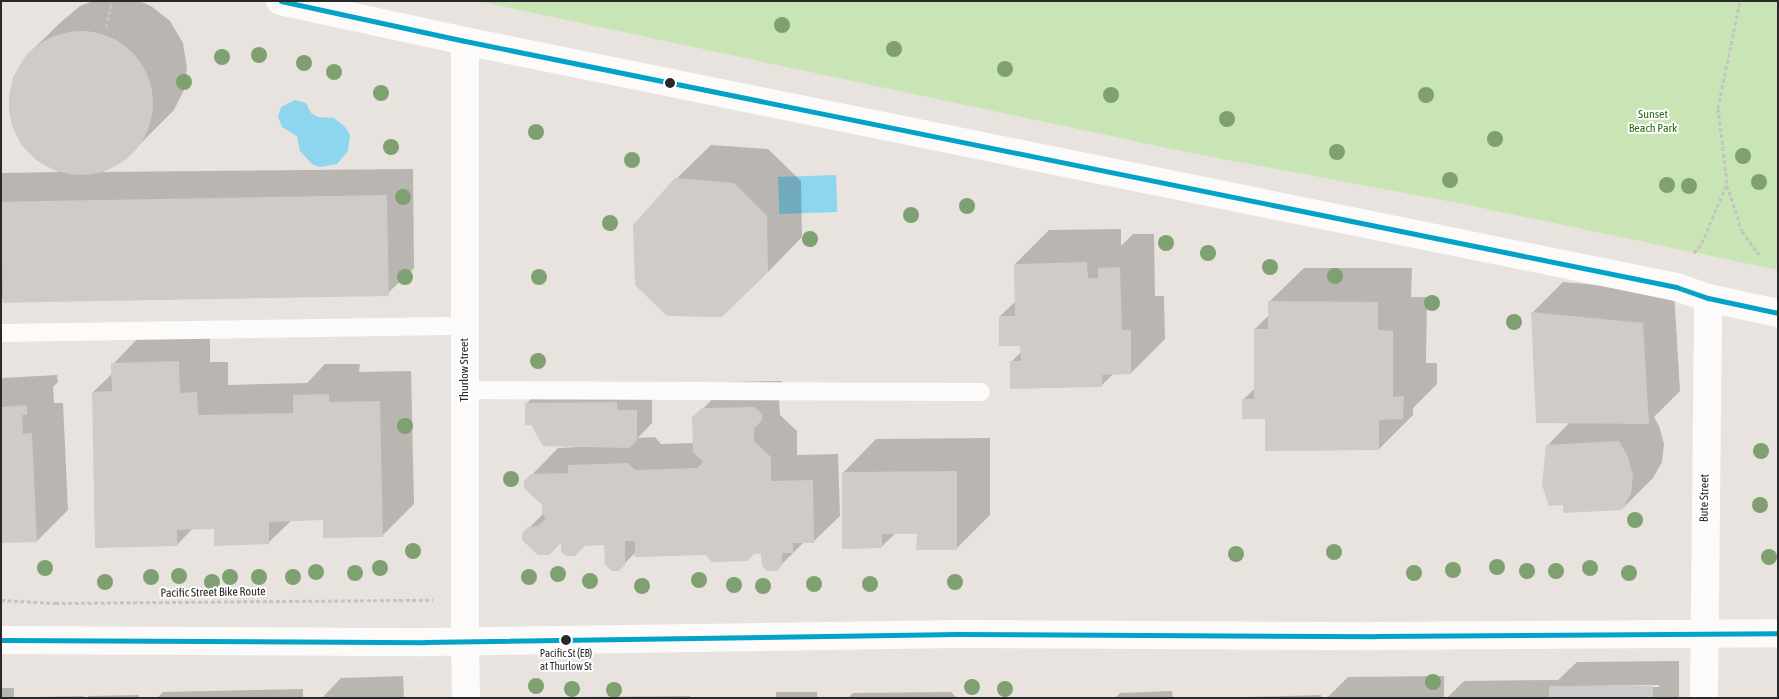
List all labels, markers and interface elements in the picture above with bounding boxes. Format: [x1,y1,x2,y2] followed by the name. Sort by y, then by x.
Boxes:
[665,78,675,88] unlabelled marker
[1629,108,1677,136] park label: Sunset Beach Park
[458,338,472,402] street label: Thurlow Street
[1697,474,1713,522] street label: Bute Street
[160,585,266,601] street label: Pacific Street Bike Route
[561,635,571,645] marker: Pacific St (EB) at Thurlow St
[540,647,592,673] place label: Pacific St (EB) at Thurlow St

